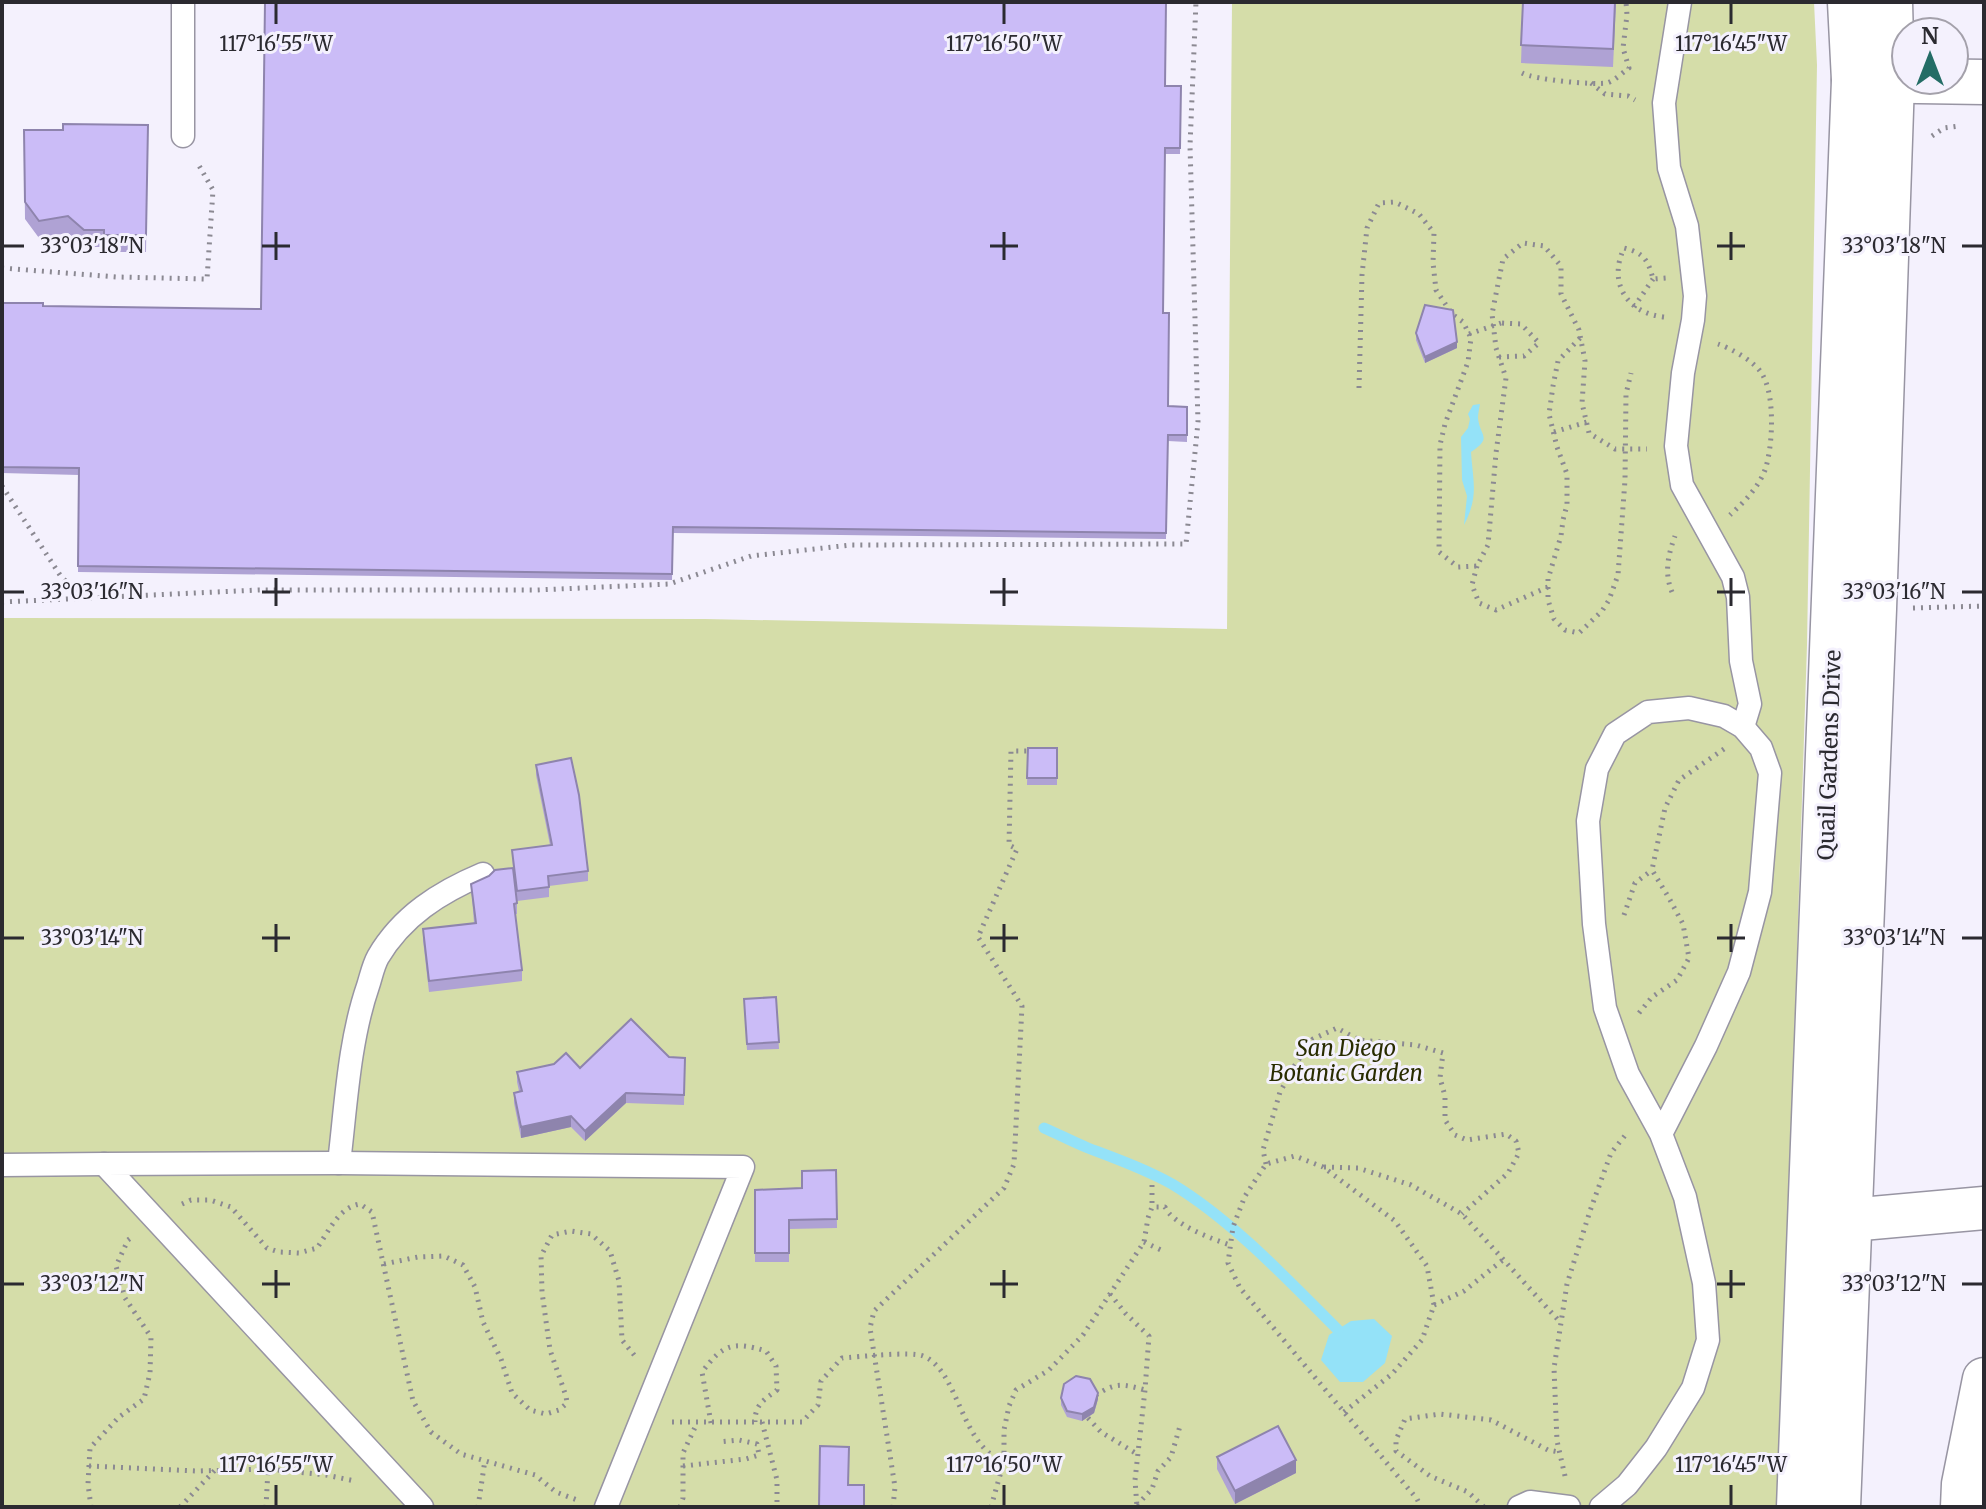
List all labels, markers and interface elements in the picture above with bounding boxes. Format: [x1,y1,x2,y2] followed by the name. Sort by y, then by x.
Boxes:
[1890,16,1970,96] north arrow
[1921,22,1939,50] text: N
[219,31,334,56] text: 117°16'55"W
[946,31,1063,56] text: 117°16'50"W
[1675,31,1788,56] text: 117°16'45"W
[40,233,145,258] text: 33°03'18"N
[1842,233,1947,258] text: 33°03'18"N
[40,579,144,604] text: 33°03'16"N
[1842,579,1946,604] text: 33°03'16"N
[1811,649,1847,861] street label: Quail Gardens Drive
[41,925,144,950] text: 33°03'14"N
[1843,925,1946,950] text: 33°03'14"N
[1269,1034,1423,1087] park label: San Diego Botanic Garden
[40,1271,145,1296] text: 33°03'12"N
[1842,1271,1947,1296] text: 33°03'12"N
[219,1452,334,1477] text: 117°16'55"W
[946,1452,1063,1477] text: 117°16'50"W
[1675,1452,1788,1477] text: 117°16'45"W

